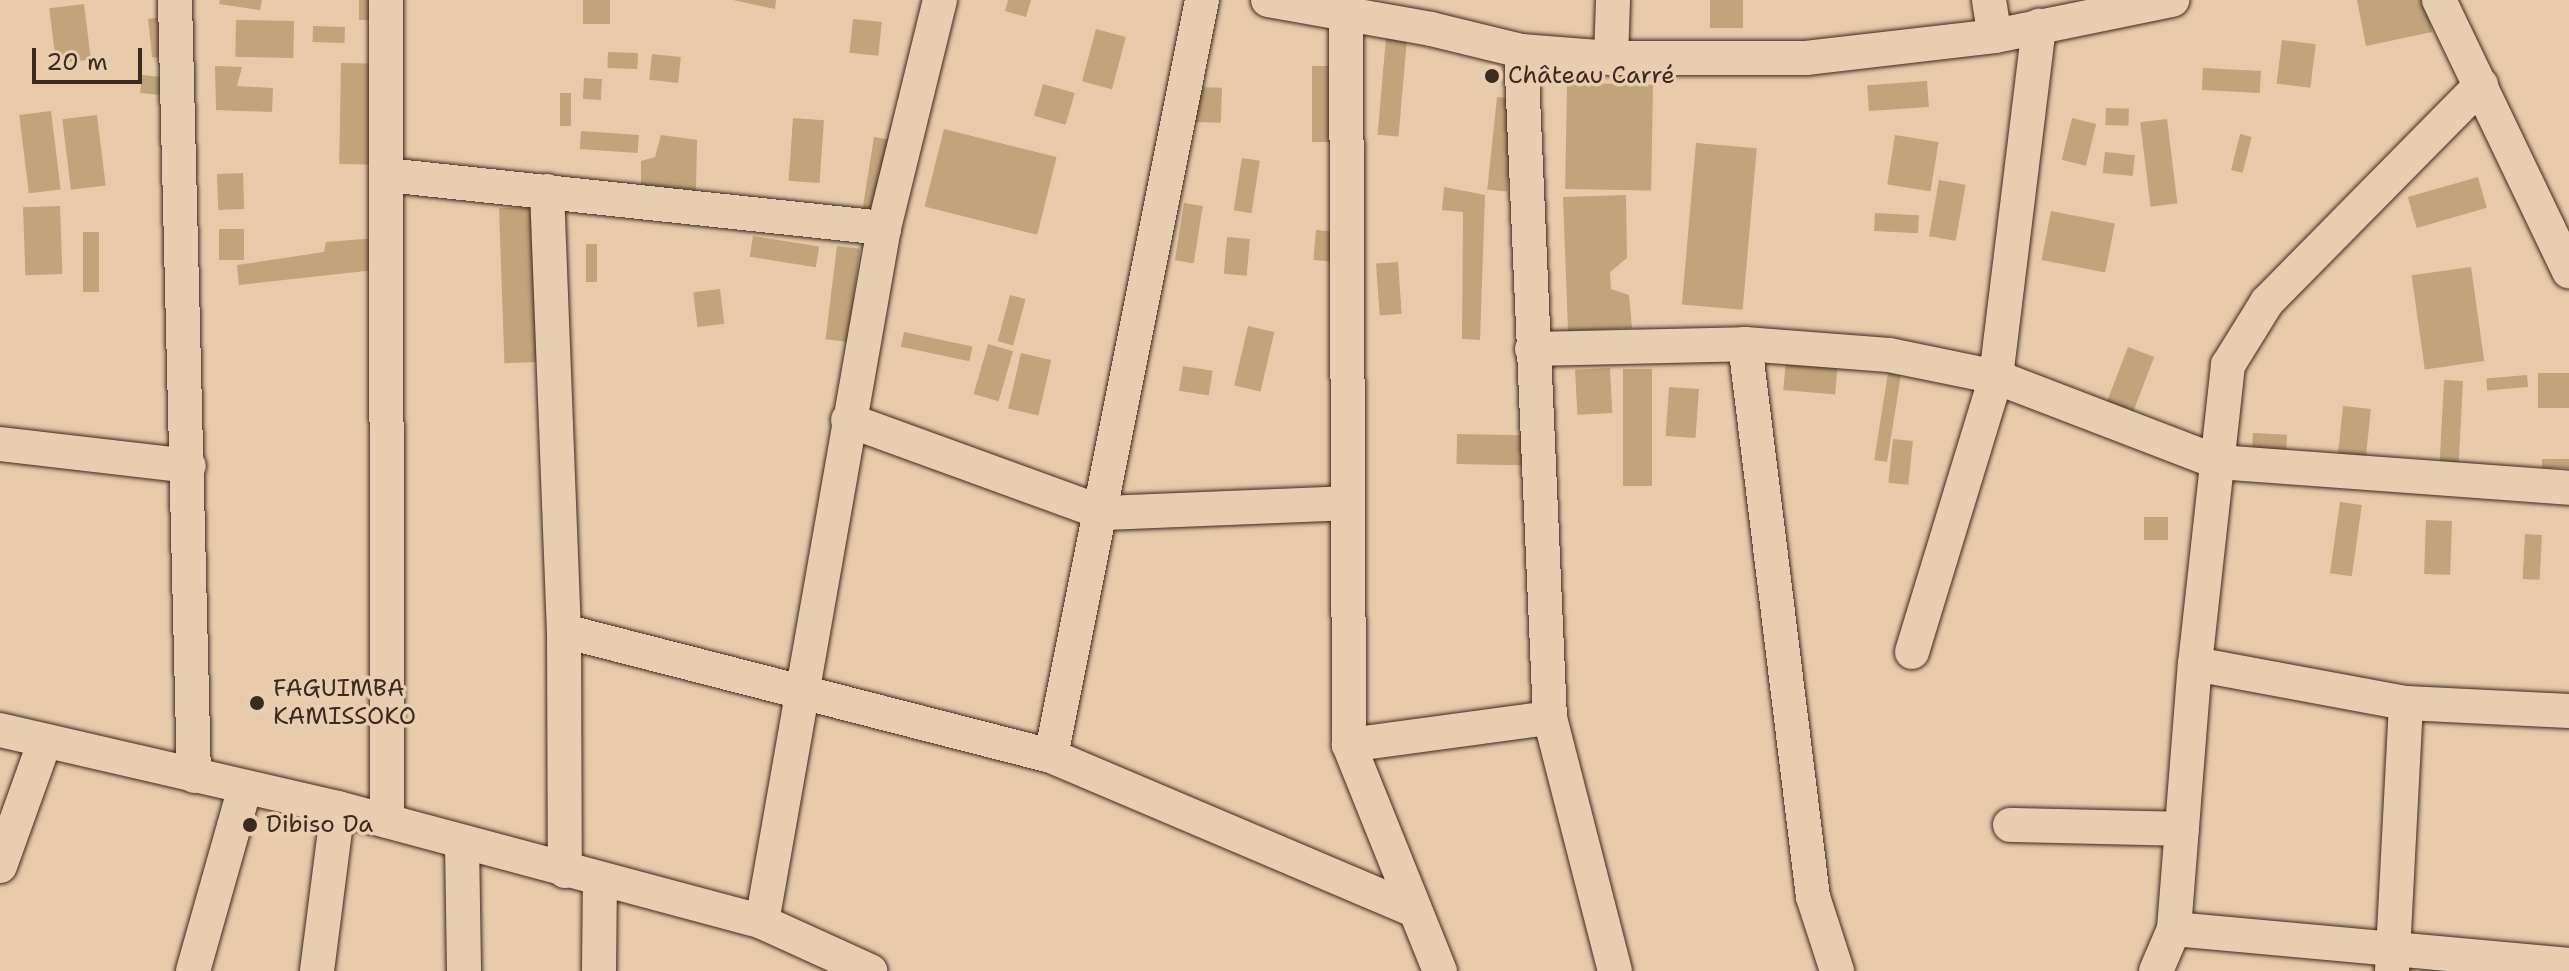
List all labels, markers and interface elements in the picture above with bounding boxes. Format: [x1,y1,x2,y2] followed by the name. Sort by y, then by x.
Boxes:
[36,32,146,82] scale bar
[46,46,108,78] text: 20 m
[1508,62,1675,90] place label: Château Carré
[1483,67,1501,85] marker: Château Carré
[273,675,416,731] place label: FAGUIMBA KAMISSOKO
[248,694,266,712] marker: FAGUIMBA KAMISSOKO
[266,811,373,839] place label: Dibiso Da
[241,816,259,834] marker: Dibiso Da

